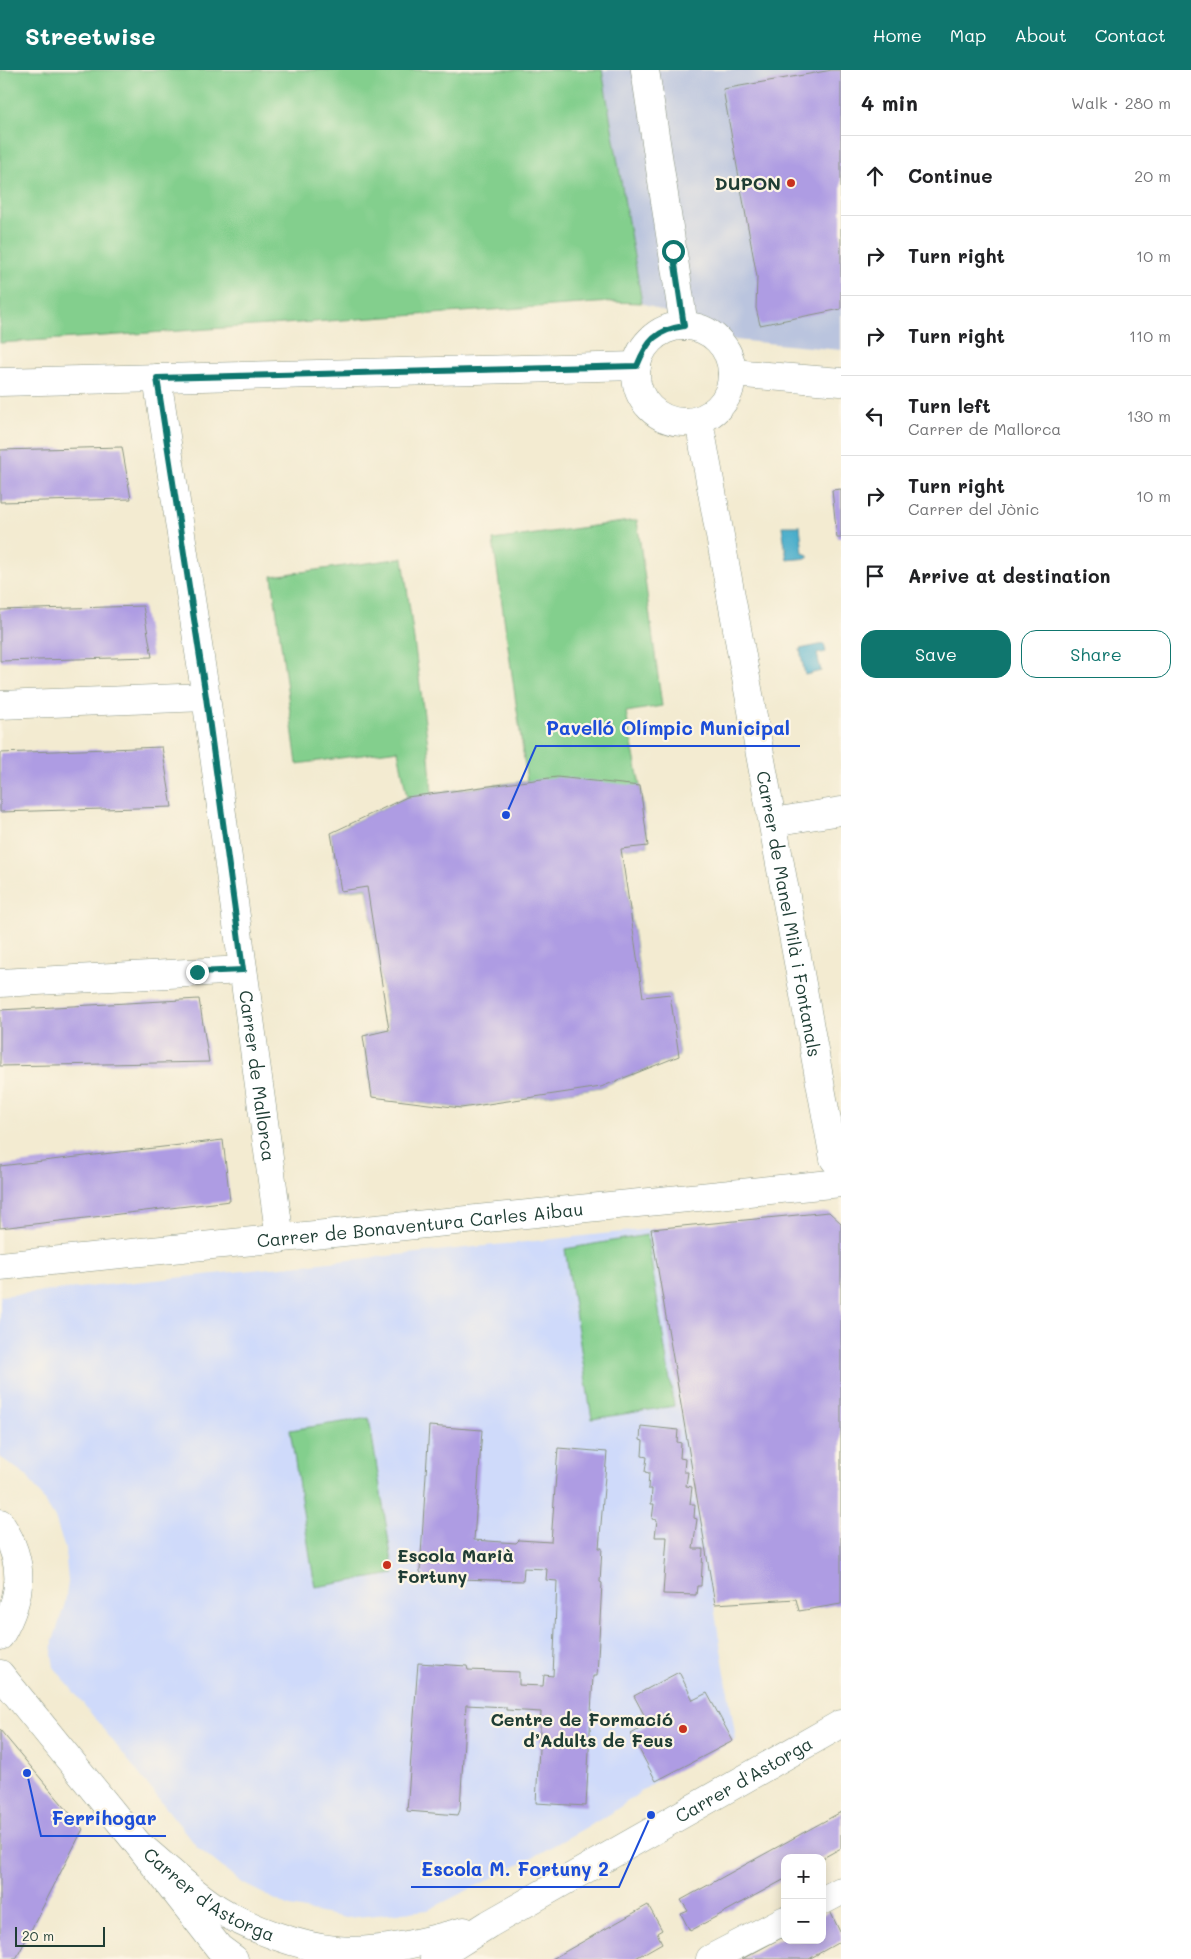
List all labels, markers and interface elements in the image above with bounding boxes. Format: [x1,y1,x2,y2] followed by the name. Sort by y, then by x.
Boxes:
[25,20,155,51] text: Streetwise
[873,23,922,47] text: Home
[950,23,986,47] text: Map
[1014,23,1067,47] text: About
[1095,23,1166,47] text: Contact
[861,89,918,116] text: 4 min
[1071,92,1171,113] text: Walk · 280 m
[861,162,889,190] icon: ahead
[908,163,993,188] text: Continue
[1134,165,1171,186] text: 20 m
[715,171,781,195] place label: DUPON
[785,177,797,189] marker: DUPON
[662,240,685,263] route start
[861,242,889,270] icon: right
[908,243,1005,268] text: Turn right
[1136,245,1171,266] text: 10 m
[861,322,889,350] icon: right
[908,323,1005,348] text: Turn right
[1129,325,1171,346] text: 110 m
[908,393,991,418] text: Turn left
[861,402,889,430] icon: left
[1127,405,1171,426] text: 130 m
[908,418,1061,439] text: Carrer de Mallorca
[908,473,1005,498] text: Turn right
[861,482,889,510] icon: right
[1136,485,1171,506] text: 10 m
[908,498,1039,519] text: Carrer del Jònic
[861,562,889,590] icon: arrive
[908,563,1111,588] text: Arrive at destination
[861,630,1011,678] button: Save
[1021,630,1171,678] button: Share
[536,712,800,746] callout: Pavelló Olímpic Municipal
[546,715,790,740] text: Pavelló Olímpic Municipal
[751,769,827,1059] street label: Carrer de Manel Milà i Fontanals
[186,961,209,984] route end
[234,989,281,1163] street label: Carrer de Mallorca
[256,1197,584,1253] street label: Carrer de Bonaventura Carles Aibau
[397,1543,514,1588] place label: Escola Marià Fortuny
[381,1559,393,1571] marker: Escola Marià Fortuny
[490,1707,673,1752] place label: Centre de Formació d’Adults de Feus
[677,1723,689,1735] marker: Centre de Formació d’Adults de Feus
[671,1731,817,1828] street label: Carrer d'Astorga
[41,1802,166,1836] callout: Ferrihogar
[51,1805,157,1830] text: Ferrihogar
[139,1842,278,1946] street label: Carrer d'Astorga
[411,1853,619,1887] callout: Escola M. Fortuny 2
[781,1854,826,1944] map controls
[781,1854,826,1899] button: +
[421,1856,609,1881] text: Escola M. Fortuny 2
[781,1899,826,1944] button: −
[15,1924,105,1947] scale bar
[22,1926,54,1945] text: 20 m

